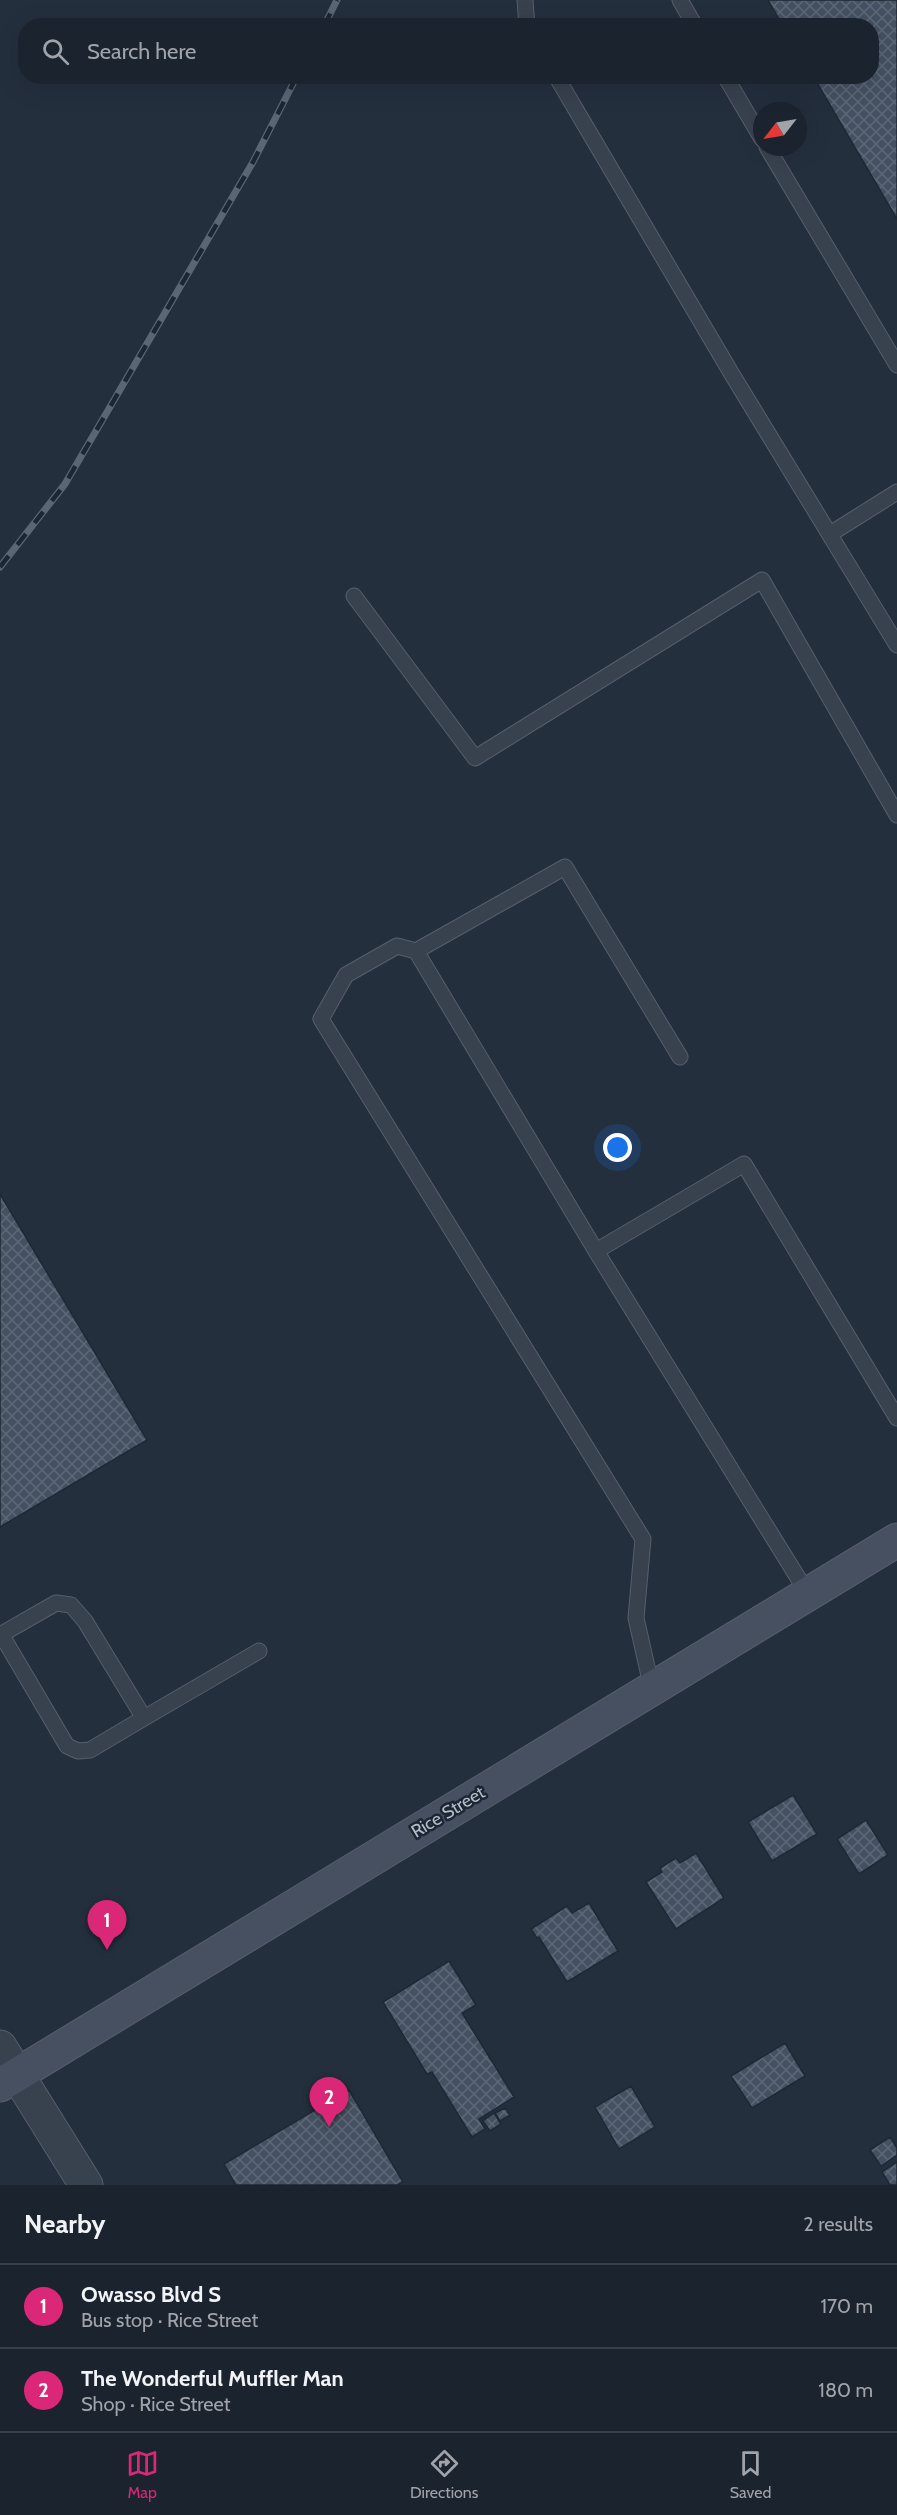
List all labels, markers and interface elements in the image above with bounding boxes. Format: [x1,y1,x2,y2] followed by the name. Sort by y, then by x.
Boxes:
[18,18,879,84] search box
[39,35,72,68] icon: search
[87,38,196,65] text: Search here
[753,102,807,156] north arrow
[603,1133,632,1162] your location
[407,1781,489,1843] street label: Rice Street
[88,1900,126,1950] pin: 1
[310,2078,348,2127] pin: 2
[24,2208,105,2240] text: Nearby
[803,2212,873,2236] text: 2 results
[81,2281,221,2308] text: Owasso Blvd S
[40,2294,47,2318] text: 1
[821,2294,873,2318] text: 170 m
[81,2308,258,2332] text: Bus stop · Rice Street
[81,2365,344,2392] text: The Wonderful Muffler Man
[38,2378,49,2402] text: 2
[818,2378,873,2402] text: 180 m
[81,2392,231,2416] text: Shop · Rice Street
[126,2447,159,2502] tab: Map
[410,2447,478,2502] tab: Directions
[730,2447,771,2502] tab: Saved

